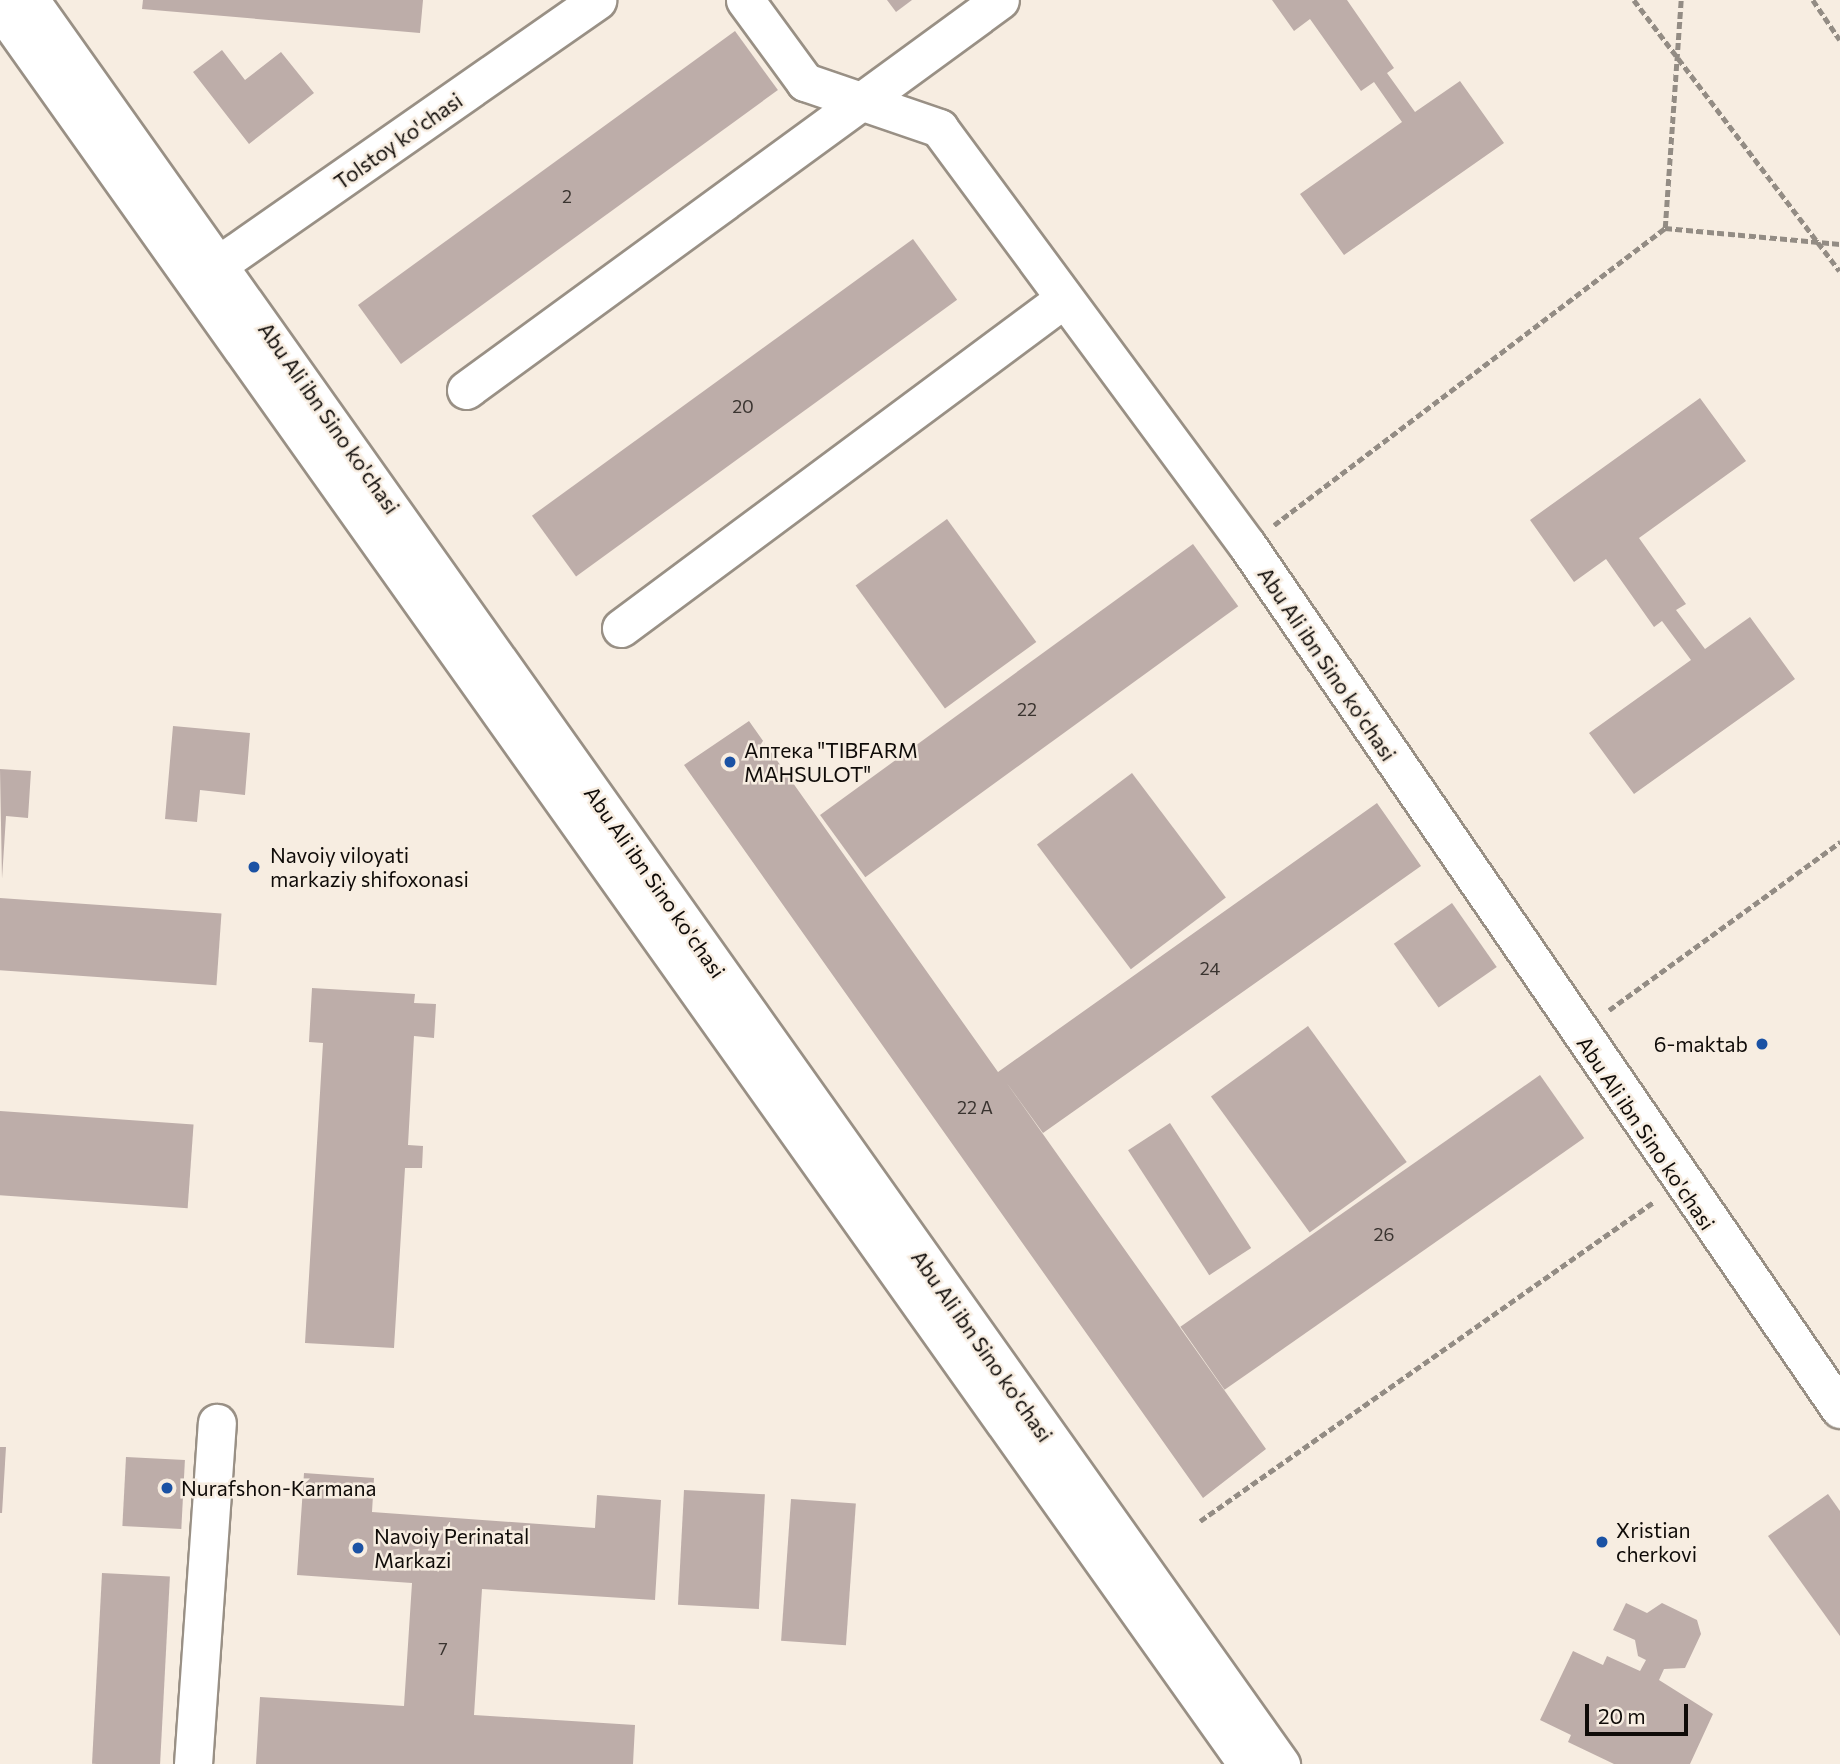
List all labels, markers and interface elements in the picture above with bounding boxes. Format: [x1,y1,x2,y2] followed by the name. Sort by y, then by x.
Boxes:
[329,87,467,195] street label: Tolstoy ko'chasi
[562,185,572,207] house number: 2
[253,317,405,519] street label: Abu Ali ibn Sino ko'chasi
[732,395,754,417] house number: 20
[1253,562,1401,766] street label: Abu Ali ibn Sino ko'chasi
[1017,698,1037,720] house number: 22
[744,737,918,787] place label: Аптека "TIBFARM MAHSULOT"
[722,754,738,770] marker: Аптека "TIBFARM MAHSULOT"
[579,781,731,983] street label: Abu Ali ibn Sino ko'chasi
[270,842,469,892] place label: Navoiy viloyati markaziy shifoxonasi
[244,857,264,877] marker: Navoiy viloyati markaziy shifoxonasi
[1200,957,1220,979] house number: 24
[1572,1031,1720,1235] street label: Abu Ali ibn Sino ko'chasi
[1654,1031,1748,1057] place label: 6-maktab
[1754,1036,1770,1052] marker: 6-maktab
[957,1096,993,1118] house number: 22 А
[1374,1223,1394,1245] house number: 26
[906,1245,1058,1447] street label: Abu Ali ibn Sino ko'chasi
[181,1475,377,1501] place label: Nurafshon-Karmana
[159,1480,175,1496] marker: Nurafshon-Karmana
[1616,1517,1697,1567] place label: Xristian cherkovi
[374,1523,529,1573] place label: Navoiy Perinatal Markazi
[1594,1534,1610,1550] marker: Xristian cherkovi
[348,1538,368,1558] marker: Navoiy Perinatal Markazi
[438,1637,448,1659] house number: 7
[1588,1690,1691,1734] scale bar
[1598,1703,1646,1728] text: 20 m

